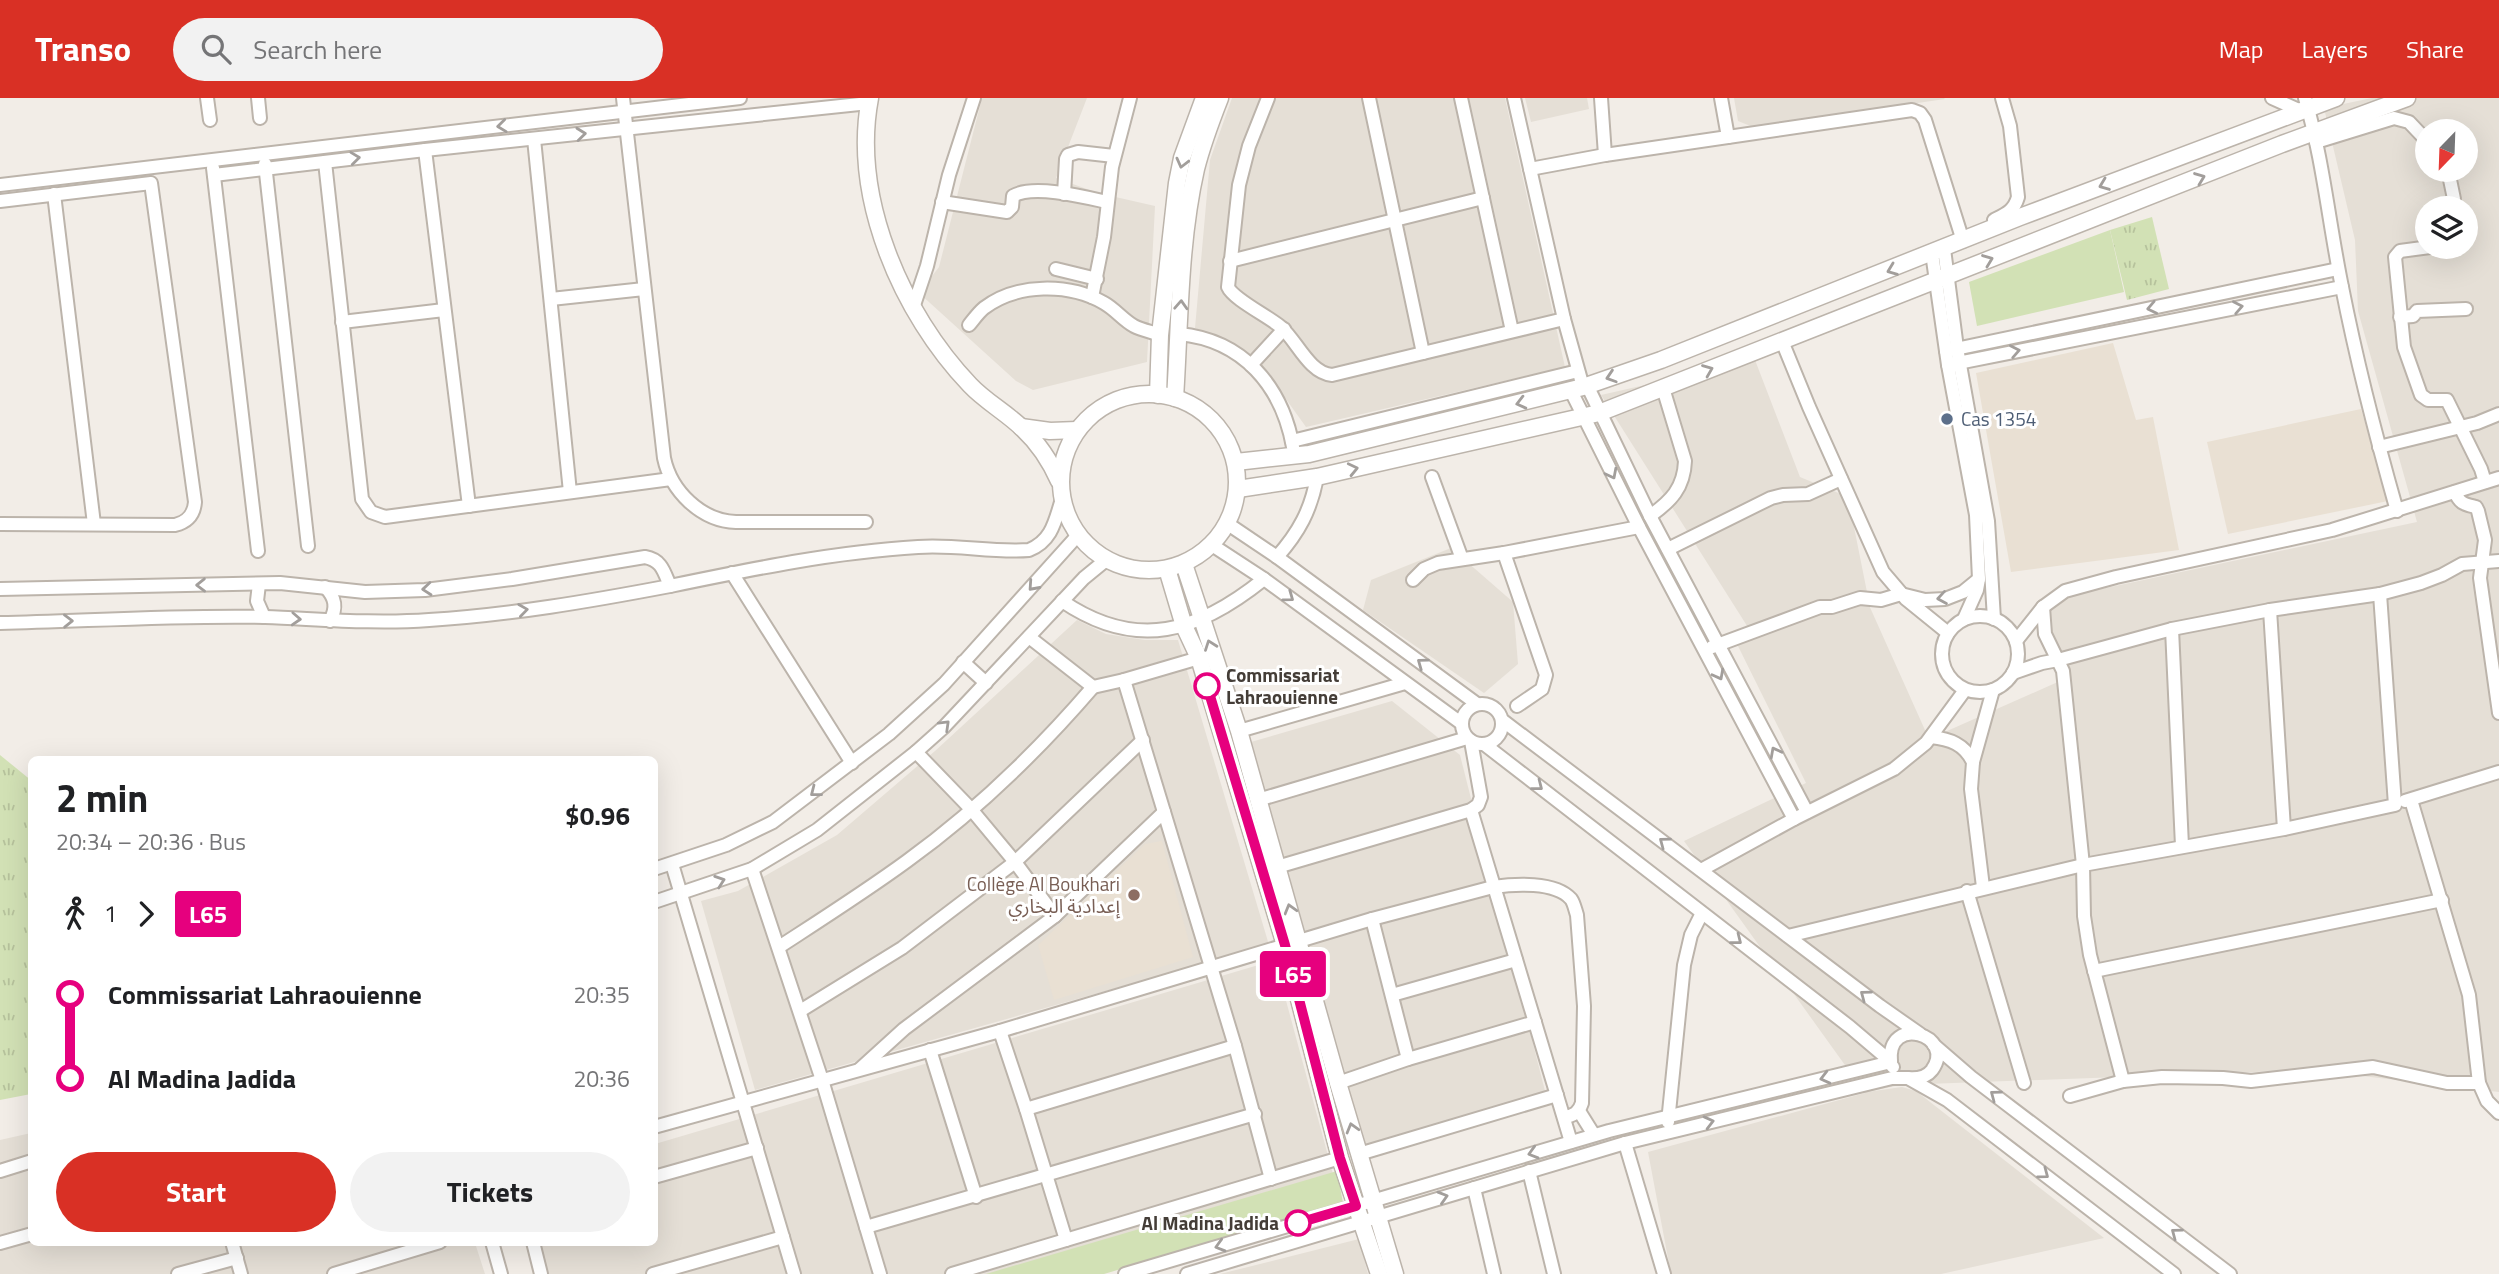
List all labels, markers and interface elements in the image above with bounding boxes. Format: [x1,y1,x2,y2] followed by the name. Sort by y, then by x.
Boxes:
[173,18,663,81] search box
[35,24,131,74] text: Transo
[197,30,235,68] icon: search
[253,30,382,69] text: Search here
[2219,31,2264,67] text: Map
[2302,31,2368,67] text: Layers
[2406,31,2464,67] text: Share
[496,118,507,133] one-way arrow
[2415,119,2478,182] north arrow
[2415,119,2478,259] map controls
[576,127,587,142] one-way arrow
[349,151,360,166] one-way arrow
[1176,157,1190,169] one-way arrow
[2194,172,2206,186] one-way arrow
[2098,177,2110,191] one-way arrow
[2415,196,2478,259] button: layers
[1982,254,1994,268] one-way arrow
[1887,261,1899,275] one-way arrow
[1173,299,1188,310] one-way arrow
[2146,299,2158,314] one-way arrow
[2232,301,2244,316] one-way arrow
[2009,345,2021,360] one-way arrow
[1702,365,1714,379] one-way arrow
[1606,369,1618,383] one-way arrow
[1515,395,1527,409] one-way arrow
[1961,404,2036,433] place label: Cas 1354
[1939,411,1955,427] marker: Cas 1354
[1347,463,1359,478] one-way arrow
[1603,467,1617,479] one-way arrow
[195,577,206,592] one-way arrow
[1029,578,1041,591] one-way arrow
[422,581,433,596] one-way arrow
[1281,589,1294,602] one-way arrow
[1936,590,1948,605] one-way arrow
[517,603,528,618] one-way arrow
[290,611,301,626] one-way arrow
[63,613,74,629] one-way arrow
[1204,639,1218,651] one-way arrow
[1418,659,1430,671] one-way arrow
[1226,660,1339,711] place label: Commissariat Lahraouienne
[1710,667,1724,680] one-way arrow
[1194,673,1220,699] marker: Commissariat Lahraouienne
[937,721,950,734] one-way arrow
[1770,747,1784,759] one-way arrow
[56,769,148,827] text: 2 min
[1531,777,1543,790] one-way arrow
[810,784,822,797] one-way arrow
[565,796,630,835] text: $0.96
[56,824,246,859] text: 20:34 – 20:36 · Bus
[1659,838,1672,851] one-way arrow
[967,869,1121,921] place label: Collège Al Boukhari إعدادية البخاري
[713,875,725,889] one-way arrow
[1126,887,1142,903] marker: Collège Al Boukhari إعدادية البخاري
[56,895,94,933] icon: walk
[127,895,165,933] icon: forward
[104,896,117,931] text: 1
[189,896,227,932] text: L65
[1283,904,1298,916] one-way arrow
[1730,932,1742,945] one-way arrow
[1253,951,1333,997] line badge: L65
[1274,956,1312,992] text: L65
[108,975,422,1014] text: Commissariat Lahraouienne
[573,977,630,1012] text: 20:35
[1860,990,1872,1003] one-way arrow
[108,1059,296,1098] text: Al Madina Jadida
[573,1061,630,1096] text: 20:36
[1819,1070,1831,1085] one-way arrow
[1990,1091,2002,1103] one-way arrow
[1703,1116,1715,1130] one-way arrow
[1345,1123,1360,1135] one-way arrow
[1527,1145,1539,1160] one-way arrow
[56,1152,336,1232] button: Start
[350,1152,630,1232] button: Tickets
[2036,1166,2048,1179] one-way arrow
[1437,1191,1449,1206] one-way arrow
[1142,1208,1279,1237] place label: Al Madina Jadida
[1285,1210,1311,1236] marker: Al Madina Jadida
[2171,1228,2184,1241] one-way arrow
[1215,1237,1227,1252] one-way arrow

